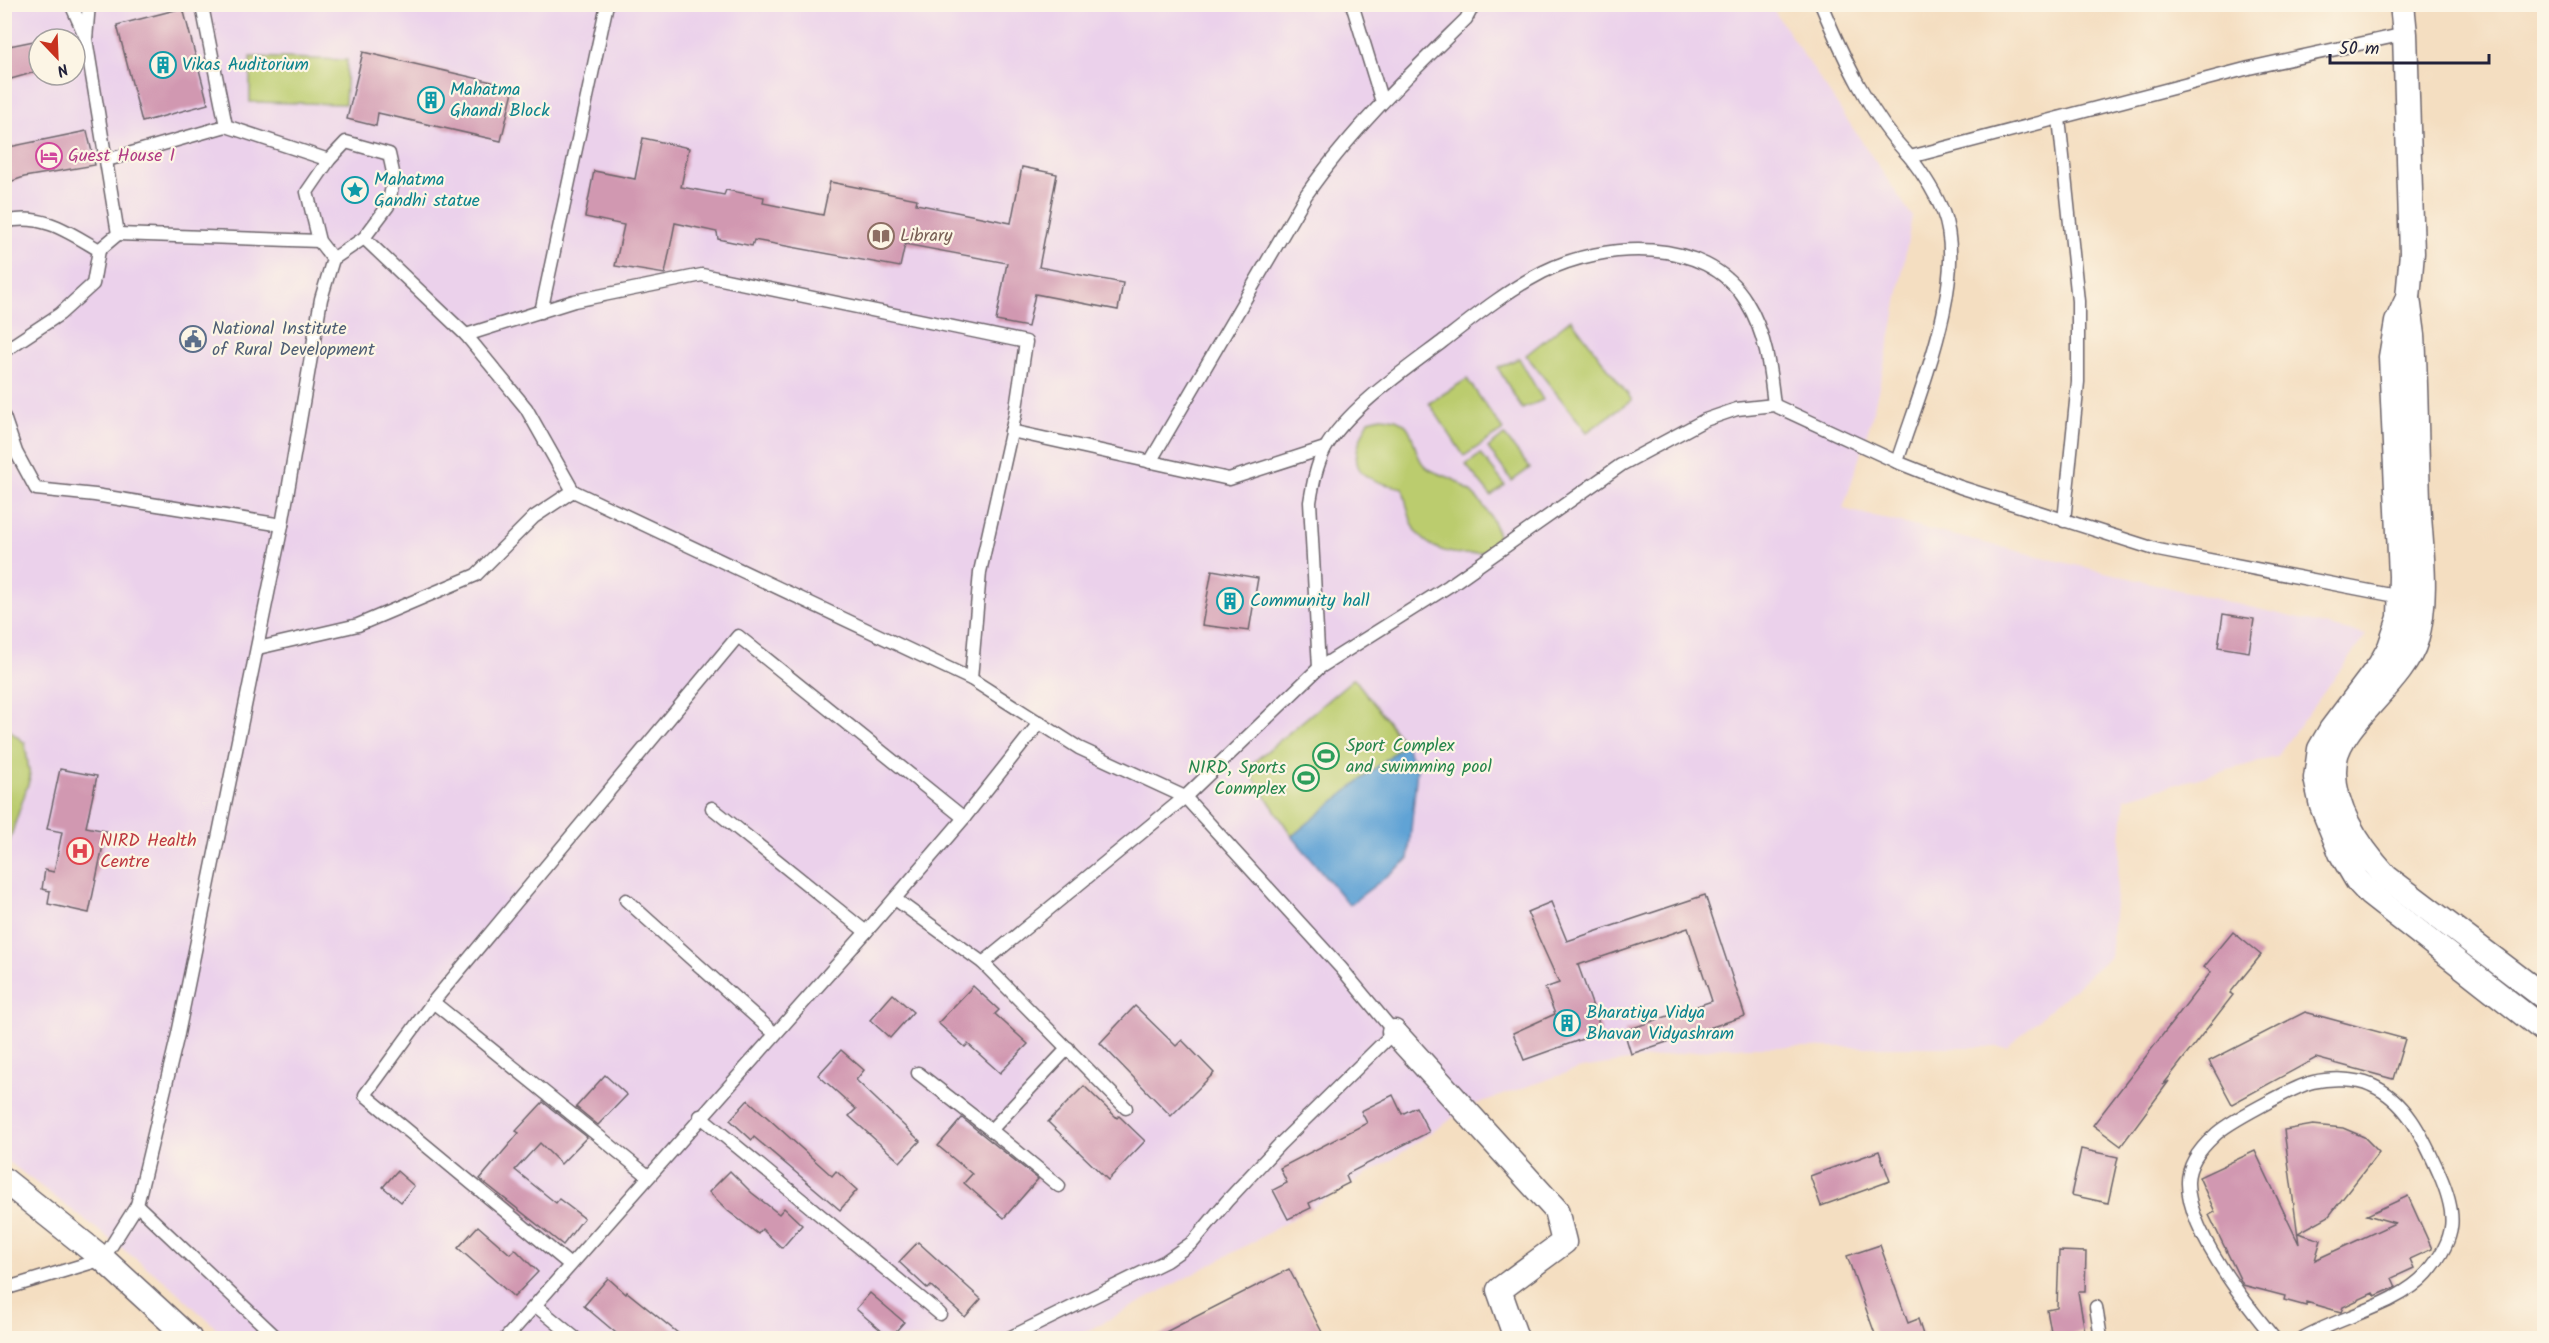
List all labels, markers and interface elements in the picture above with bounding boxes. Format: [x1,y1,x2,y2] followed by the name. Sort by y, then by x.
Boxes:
[27,27,87,87] north arrow
[2330,27,2489,65] scale bar
[2339,35,2379,64] text: 50 m
[148,50,178,80] building icon: Vikas Auditorium
[182,51,309,80] place label: Vikas Auditorium
[53,56,72,83] text: N
[450,76,550,126] place label: Mahatma Ghandi Block
[416,85,446,115] building icon: Mahatma Ghandi Block
[34,141,64,171] hotel icon: Guest House I
[68,142,175,171] place label: Guest House I
[374,166,480,216] place label: Mahatma Gandhi statue
[340,175,370,205] place icon: Mahatma Gandhi statue
[866,221,896,251] library icon: Library
[900,222,953,251] place label: Library
[212,315,376,365] place label: National Institute of Rural Development
[178,324,208,354] public building icon: National Institute of Rural Development
[1215,586,1245,616] building icon: Community hall
[1250,587,1370,616] place label: Community hall
[1346,732,1493,782] place label: Sport Complex and swimming pool
[1311,741,1341,771] sports icon: Sport Complex and swimming pool
[1188,754,1286,804] place label: NIRD, Sports Conmplex
[1291,763,1321,793] sports icon: NIRD, Sports Conmplex
[100,827,197,877] place label: NIRD Health Centre
[65,836,95,866] hospital icon: NIRD Health Centre
[1586,999,1734,1049] place label: Bharatiya Vidya Bhavan Vidyashram
[1552,1008,1582,1038] building icon: Bharatiya Vidya Bhavan Vidyashram

